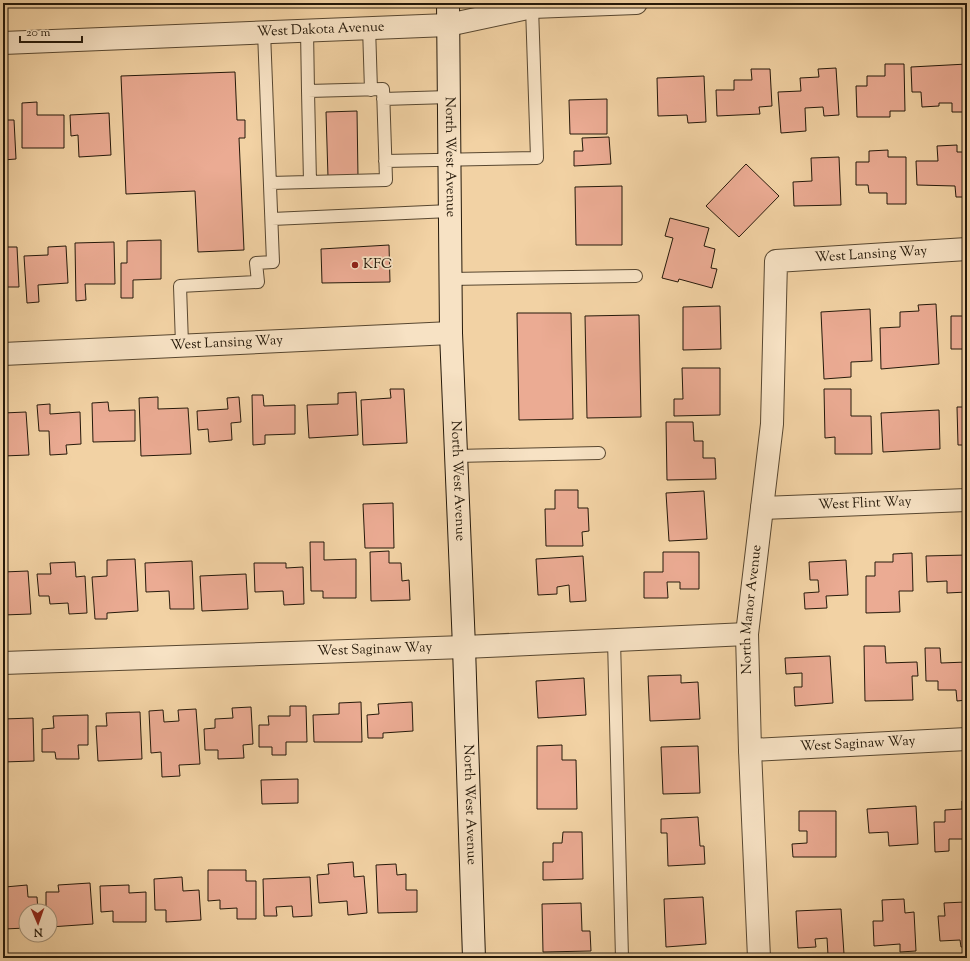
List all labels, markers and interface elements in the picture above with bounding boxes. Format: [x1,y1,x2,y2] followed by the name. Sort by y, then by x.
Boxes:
[20,18,82,44] scale bar
[257,18,385,43] street label: West Dakota Avenue
[26,24,51,42] text: 20 m
[439,97,460,217] street label: North West Avenue
[814,242,928,269] street label: West Lansing Way
[363,255,392,275] place label: KFC
[350,260,360,270] marker: KFC
[170,331,284,356] street label: West Lansing Way
[445,420,470,542] street label: North West Avenue
[818,492,912,516] street label: West Flint Way
[737,544,768,675] street label: North Manor Avenue
[317,638,433,662] street label: West Saginaw Way
[800,732,916,757] street label: West Saginaw Way
[457,744,481,865] street label: North West Avenue
[18,903,58,943] north arrow
[33,924,44,940] text: N

